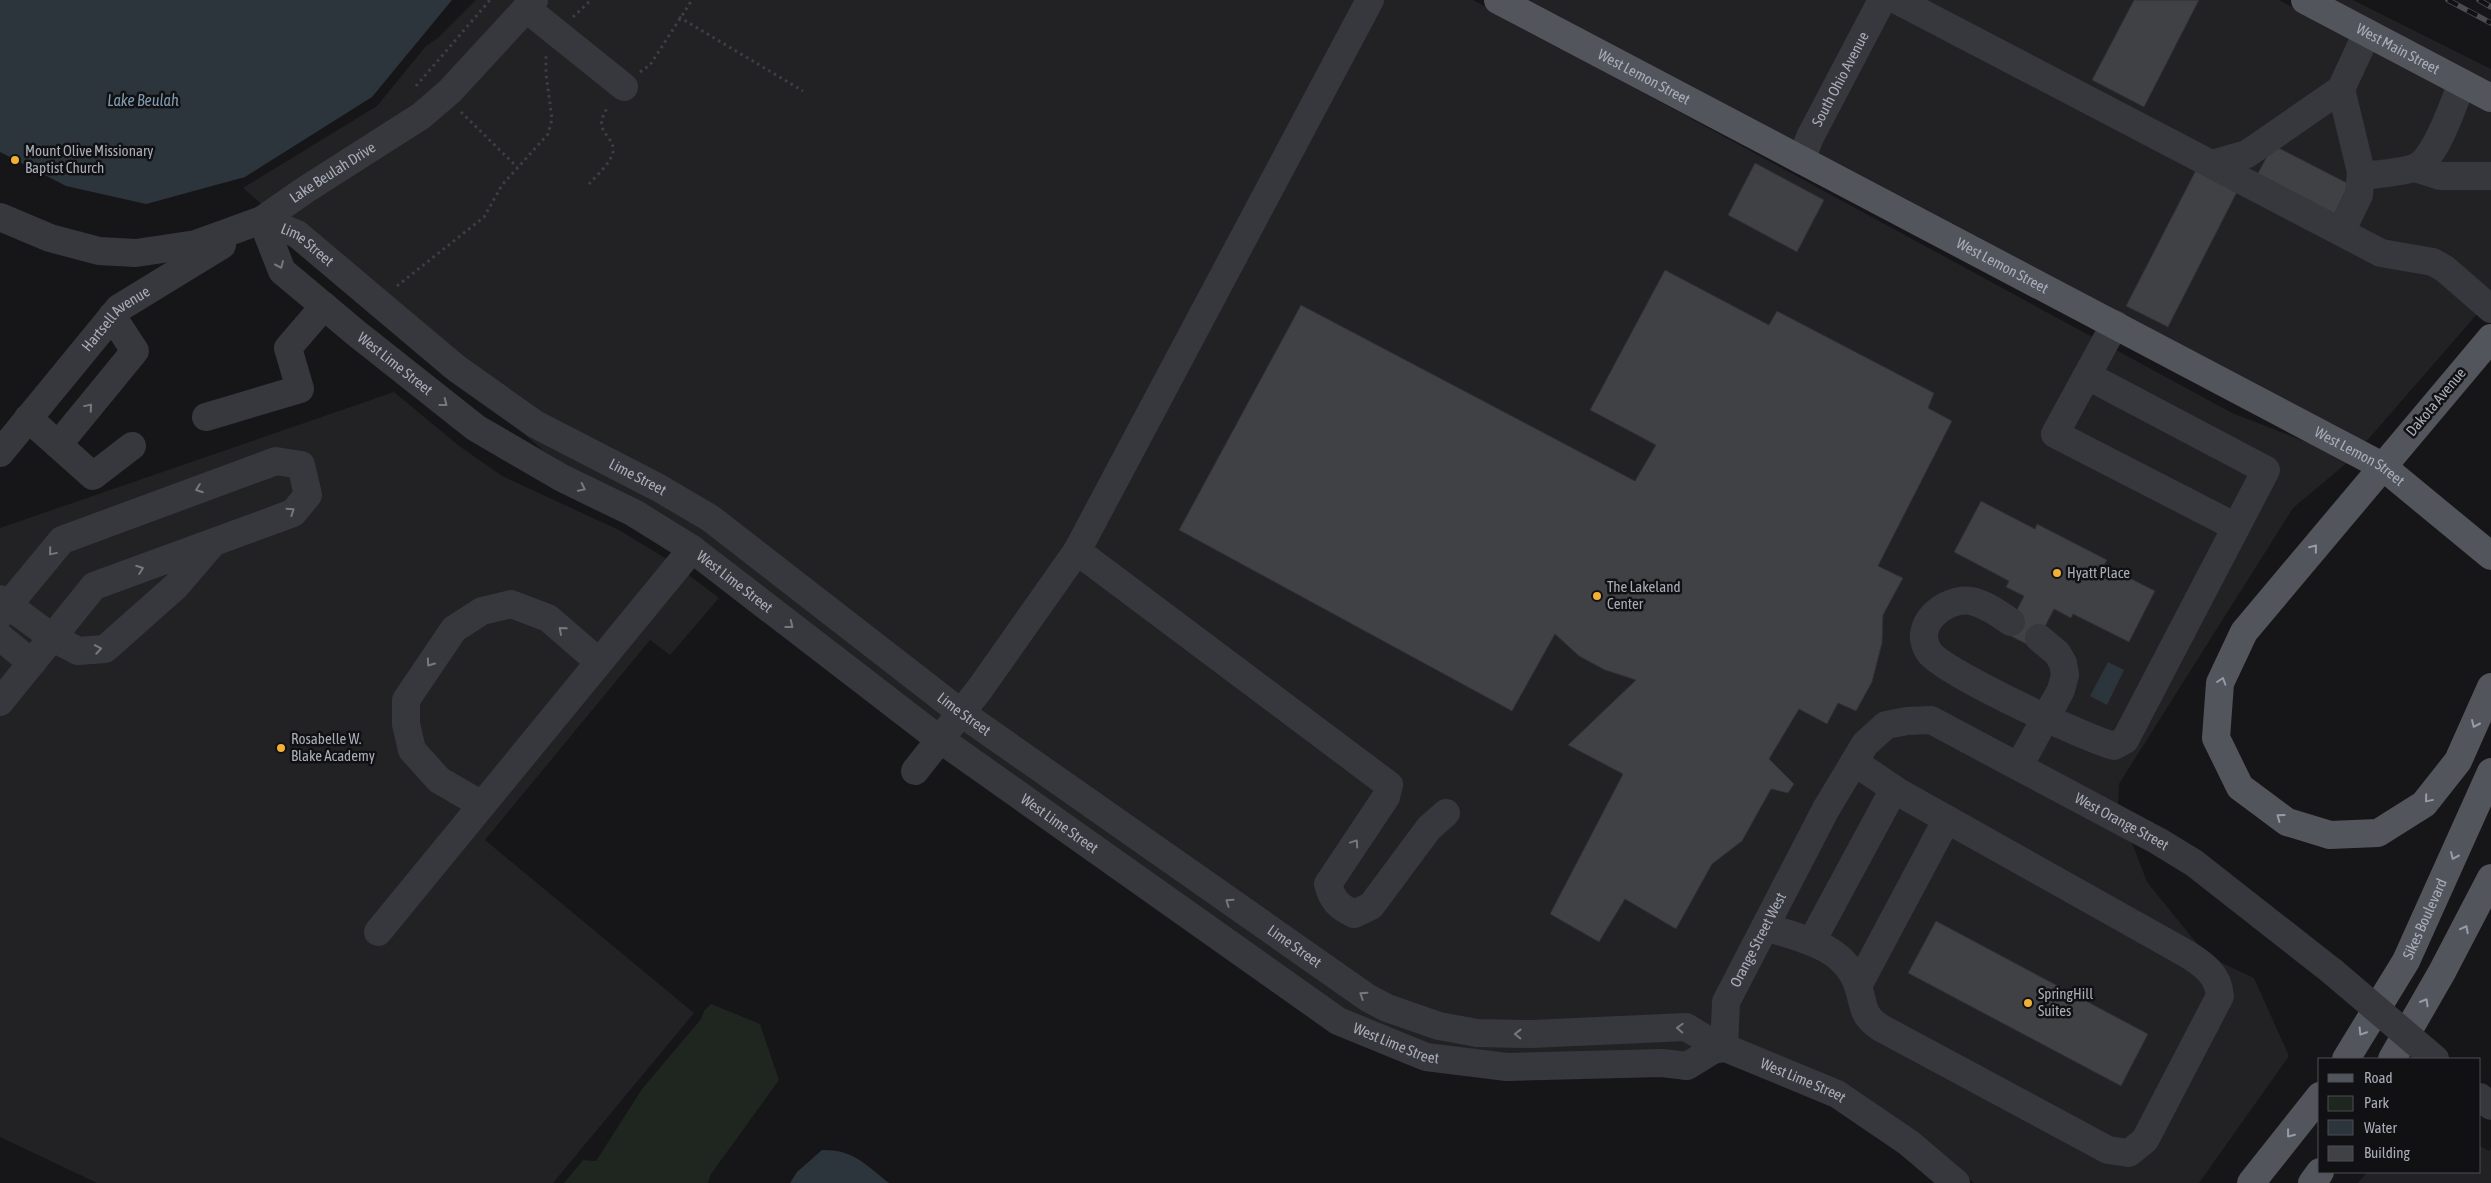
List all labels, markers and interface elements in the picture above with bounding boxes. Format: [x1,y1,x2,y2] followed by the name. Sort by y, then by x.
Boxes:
[2354,20,2443,77] street label: West Main Street
[1808,29,1872,129] street label: South Ohio Avenue
[1595,45,1693,108] street label: West Lemon Street
[107,91,179,109] water label: Lake Beulah
[286,138,379,206] street label: Lake Beulah Drive
[25,142,154,176] place label: Mount Olive Missionary Baptist Church
[9,154,21,166] marker: Mount Olive Missionary Baptist Church
[279,219,337,269] street label: Lime Street
[1953,234,2051,297] street label: West Lemon Street
[274,260,285,269] one-way arrow
[78,282,153,354] street label: Hartsell Avenue
[354,329,436,398] street label: West Lime Street
[2402,364,2469,439] street label: Dakota Avenue
[438,397,447,405] one-way arrow
[83,404,92,413] one-way arrow
[2312,423,2408,489] street label: West Lemon Street
[606,455,670,498] street label: Lime Street
[577,482,586,492] one-way arrow
[196,483,204,493] one-way arrow
[286,508,295,518] one-way arrow
[2308,545,2316,554] one-way arrow
[49,546,57,555] one-way arrow
[694,547,776,616] street label: West Lime Street
[2067,564,2130,581] place label: Hyatt Place
[135,565,144,575] one-way arrow
[2051,567,2063,579] marker: Hyatt Place
[1607,578,1681,612] place label: The Lakeland Center
[1591,590,1603,602] marker: The Lakeland Center
[784,620,793,628] one-way arrow
[559,627,568,636] one-way arrow
[93,644,102,654] one-way arrow
[427,657,436,666] one-way arrow
[2217,677,2227,685] one-way arrow
[934,689,994,739] street label: Lime Street
[2470,719,2481,728] one-way arrow
[291,730,375,764] place label: Rosabelle W. Blake Academy
[275,742,287,754] marker: Rosabelle W. Blake Academy
[2072,789,2172,854] street label: West Orange Street
[1018,790,1102,857] street label: West Lime Street
[2424,793,2433,802] one-way arrow
[2276,814,2286,823] one-way arrow
[1349,840,1358,849] one-way arrow
[2449,851,2460,860] one-way arrow
[2399,876,2450,962] street label: Sikes Boulevard
[1726,890,1789,990] street label: Orange Street West
[1225,899,1235,908] one-way arrow
[1264,921,1325,971] street label: Lime Street
[2459,925,2469,934] one-way arrow
[2038,985,2093,1019] place label: SpringHill Suites
[1359,991,1368,1001] one-way arrow
[2022,997,2034,1009] marker: SpringHill Suites
[2419,998,2429,1007] one-way arrow
[1351,1019,1440,1067] street label: West Lime Street
[1676,1022,1684,1033] one-way arrow
[2359,1027,2369,1036] one-way arrow
[1514,1029,1522,1039] one-way arrow
[1758,1054,1849,1106] street label: West Lime Street
[2318,1058,2481,1173] legend
[2364,1069,2393,1086] text: Road
[2364,1094,2389,1111] text: Park
[2364,1119,2397,1136] text: Water
[2287,1128,2295,1137] one-way arrow
[2364,1144,2410,1161] text: Building

